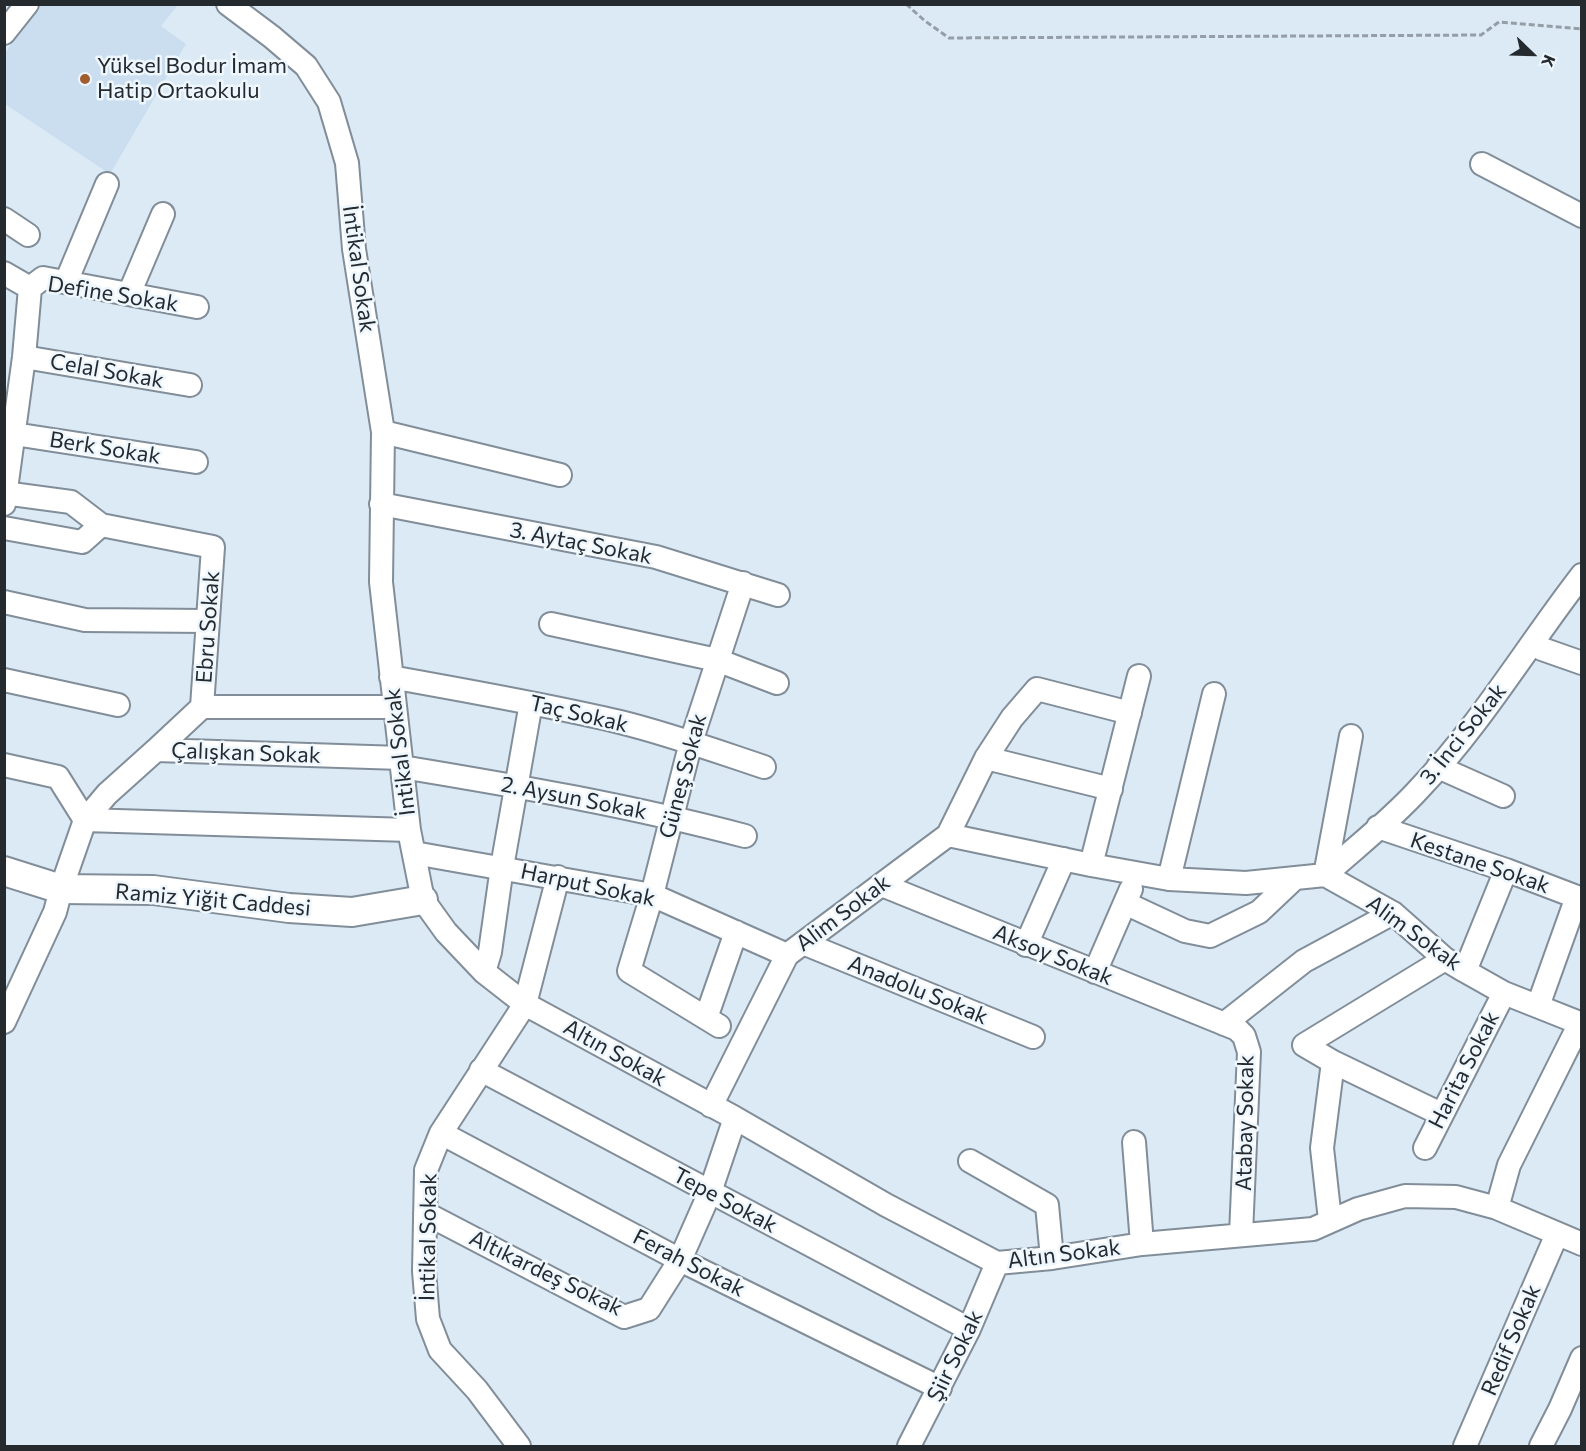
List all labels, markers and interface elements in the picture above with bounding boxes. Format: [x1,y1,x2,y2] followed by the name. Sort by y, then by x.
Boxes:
[1502,24,1562,84] north arrow
[1538,52,1560,70] text: K
[97,53,287,104] place label: Yüksel Bodur İmam Hatip Ortaokulu
[78,72,92,86] marker: Yüksel Bodur İmam Hatip Ortaokulu
[337,204,381,334] street label: İntikal Sokak
[46,271,180,317] street label: Define Sokak
[48,348,166,394] street label: Celal Sokak
[48,426,162,470] street label: Berk Sokak
[508,516,654,570] street label: 3. Aytaç Sokak
[191,570,225,684] street label: Ebru Sokak
[1414,678,1512,790] street label: 3. İnci Sokak
[379,687,421,817] street label: İntikal Sokak
[527,690,631,738] street label: Taç Sokak
[654,711,712,841] street label: Güneş Sokak
[171,737,321,769] street label: Çalışkan Sokak
[499,771,649,825] street label: 2. Aysun Sokak
[1407,827,1553,899] street label: Kestane Sokak
[518,858,658,912] street label: Harput Sokak
[791,869,895,957] street label: Alim Sokak
[114,878,312,922] street label: Ramiz Yiğit Caddesi
[1361,890,1467,976] street label: Alim Sokak
[989,919,1117,991] street label: Aksoy Sokak
[844,950,992,1030] street label: Anadolu Sokak
[1423,1007,1505,1133] street label: Harita Sokak
[559,1014,671,1092] street label: Altın Sokak
[1231,1055,1259,1191] street label: Atabay Sokak
[668,1162,782,1238] street label: Tepe Sokak
[414,1173,442,1301] street label: İntikal Sokak
[465,1224,627,1322] street label: Altıkardeş Sokak
[629,1224,749,1302] street label: Ferah Sokak
[1006,1234,1122,1274] street label: Altın Sokak
[1476,1280,1546,1400] street label: Redif Sokak
[922,1306,988,1406] street label: Şiir Sokak

